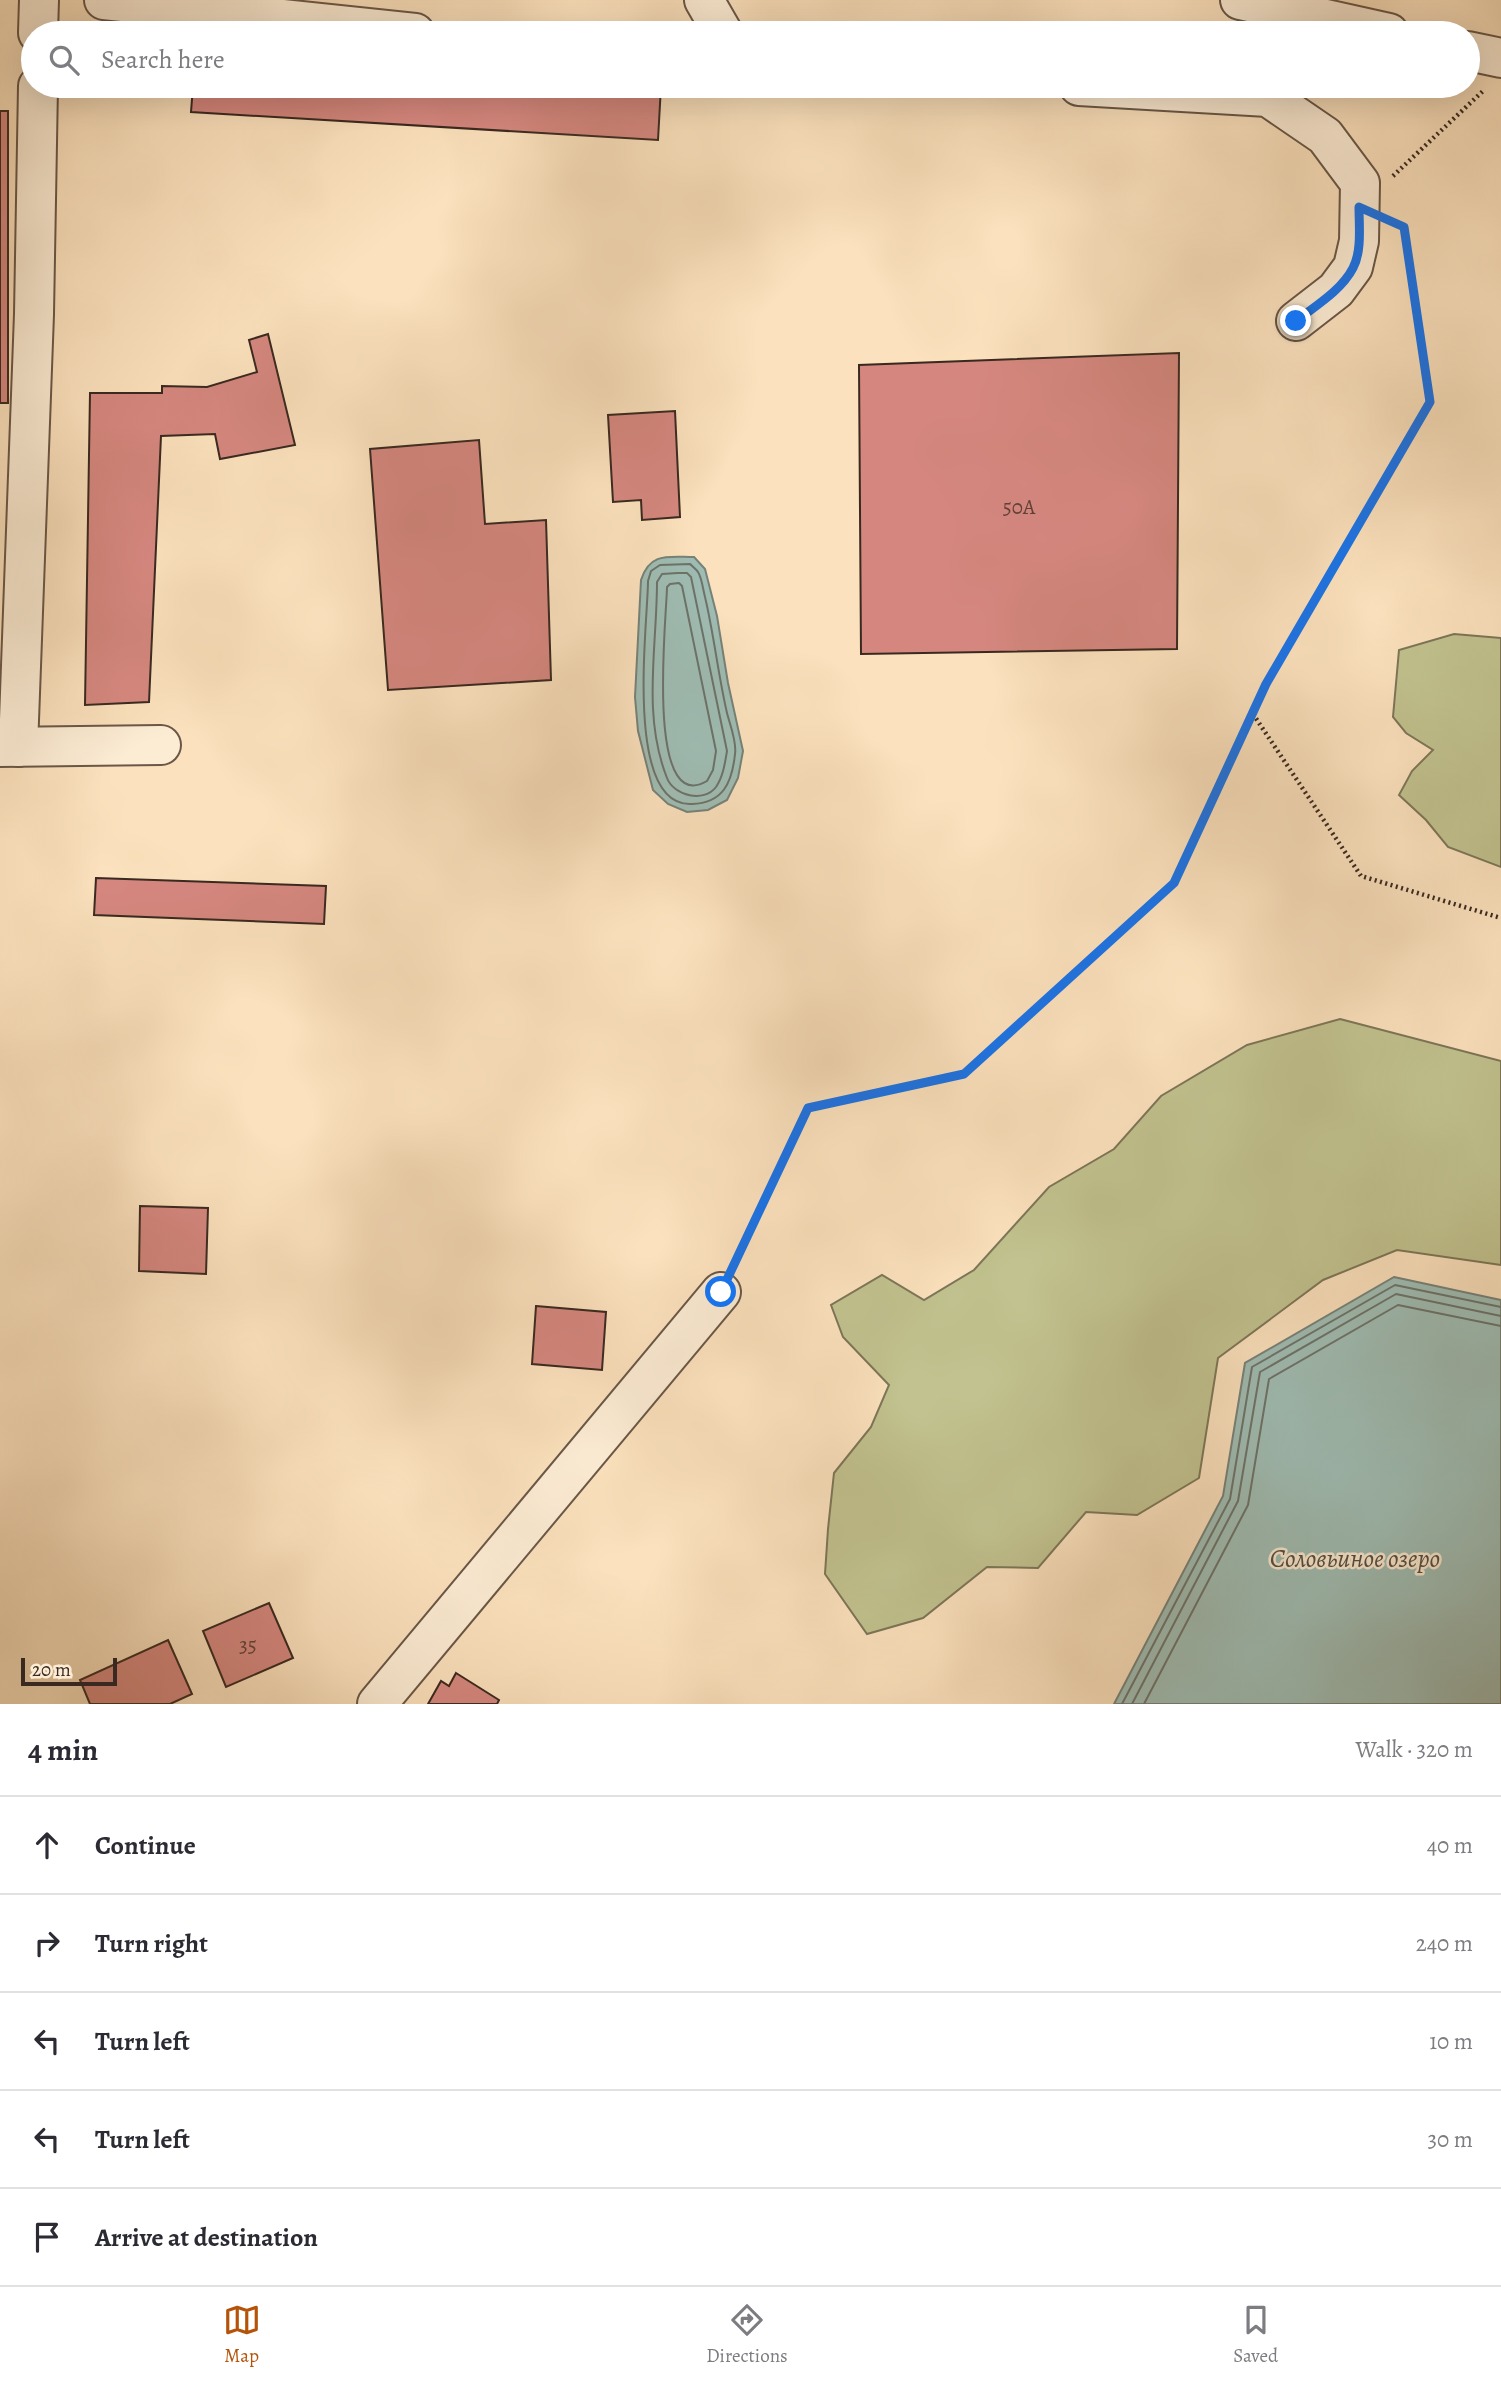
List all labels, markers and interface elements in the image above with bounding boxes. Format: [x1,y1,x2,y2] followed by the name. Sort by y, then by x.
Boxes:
[21,21,1480,98] search box
[45,41,83,79] icon: search
[101,42,225,77] text: Search here
[1280,305,1311,336] route end
[1003,493,1036,521] house number: 50А
[705,1276,736,1307] route start
[1270,1541,1440,1576] water label: Соловьиное озеро
[239,1631,257,1659] house number: 35
[21,1655,117,1687] scale bar
[32,1657,71,1683] text: 20 m
[28,1730,98,1770] text: 4 min
[1356,1734,1473,1765] text: Walk · 320 m
[28,1826,66,1864] icon: ahead
[95,1828,196,1863] text: Continue
[1427,1830,1473,1861] text: 40 m
[28,1924,66,1962] icon: right
[95,1926,208,1961] text: Turn right
[1416,1928,1473,1959] text: 240 m
[28,2022,66,2060] icon: left
[95,2024,190,2059] text: Turn left
[1429,2026,1473,2057] text: 10 m
[28,2120,66,2158] icon: left
[95,2122,190,2157] text: Turn left
[1427,2124,1473,2155] text: 30 m
[28,2218,66,2256] icon: arrive
[95,2220,318,2255] text: Arrive at destination
[223,2301,261,2369] tab: Map
[706,2301,788,2369] tab: Directions
[1233,2301,1278,2369] tab: Saved

